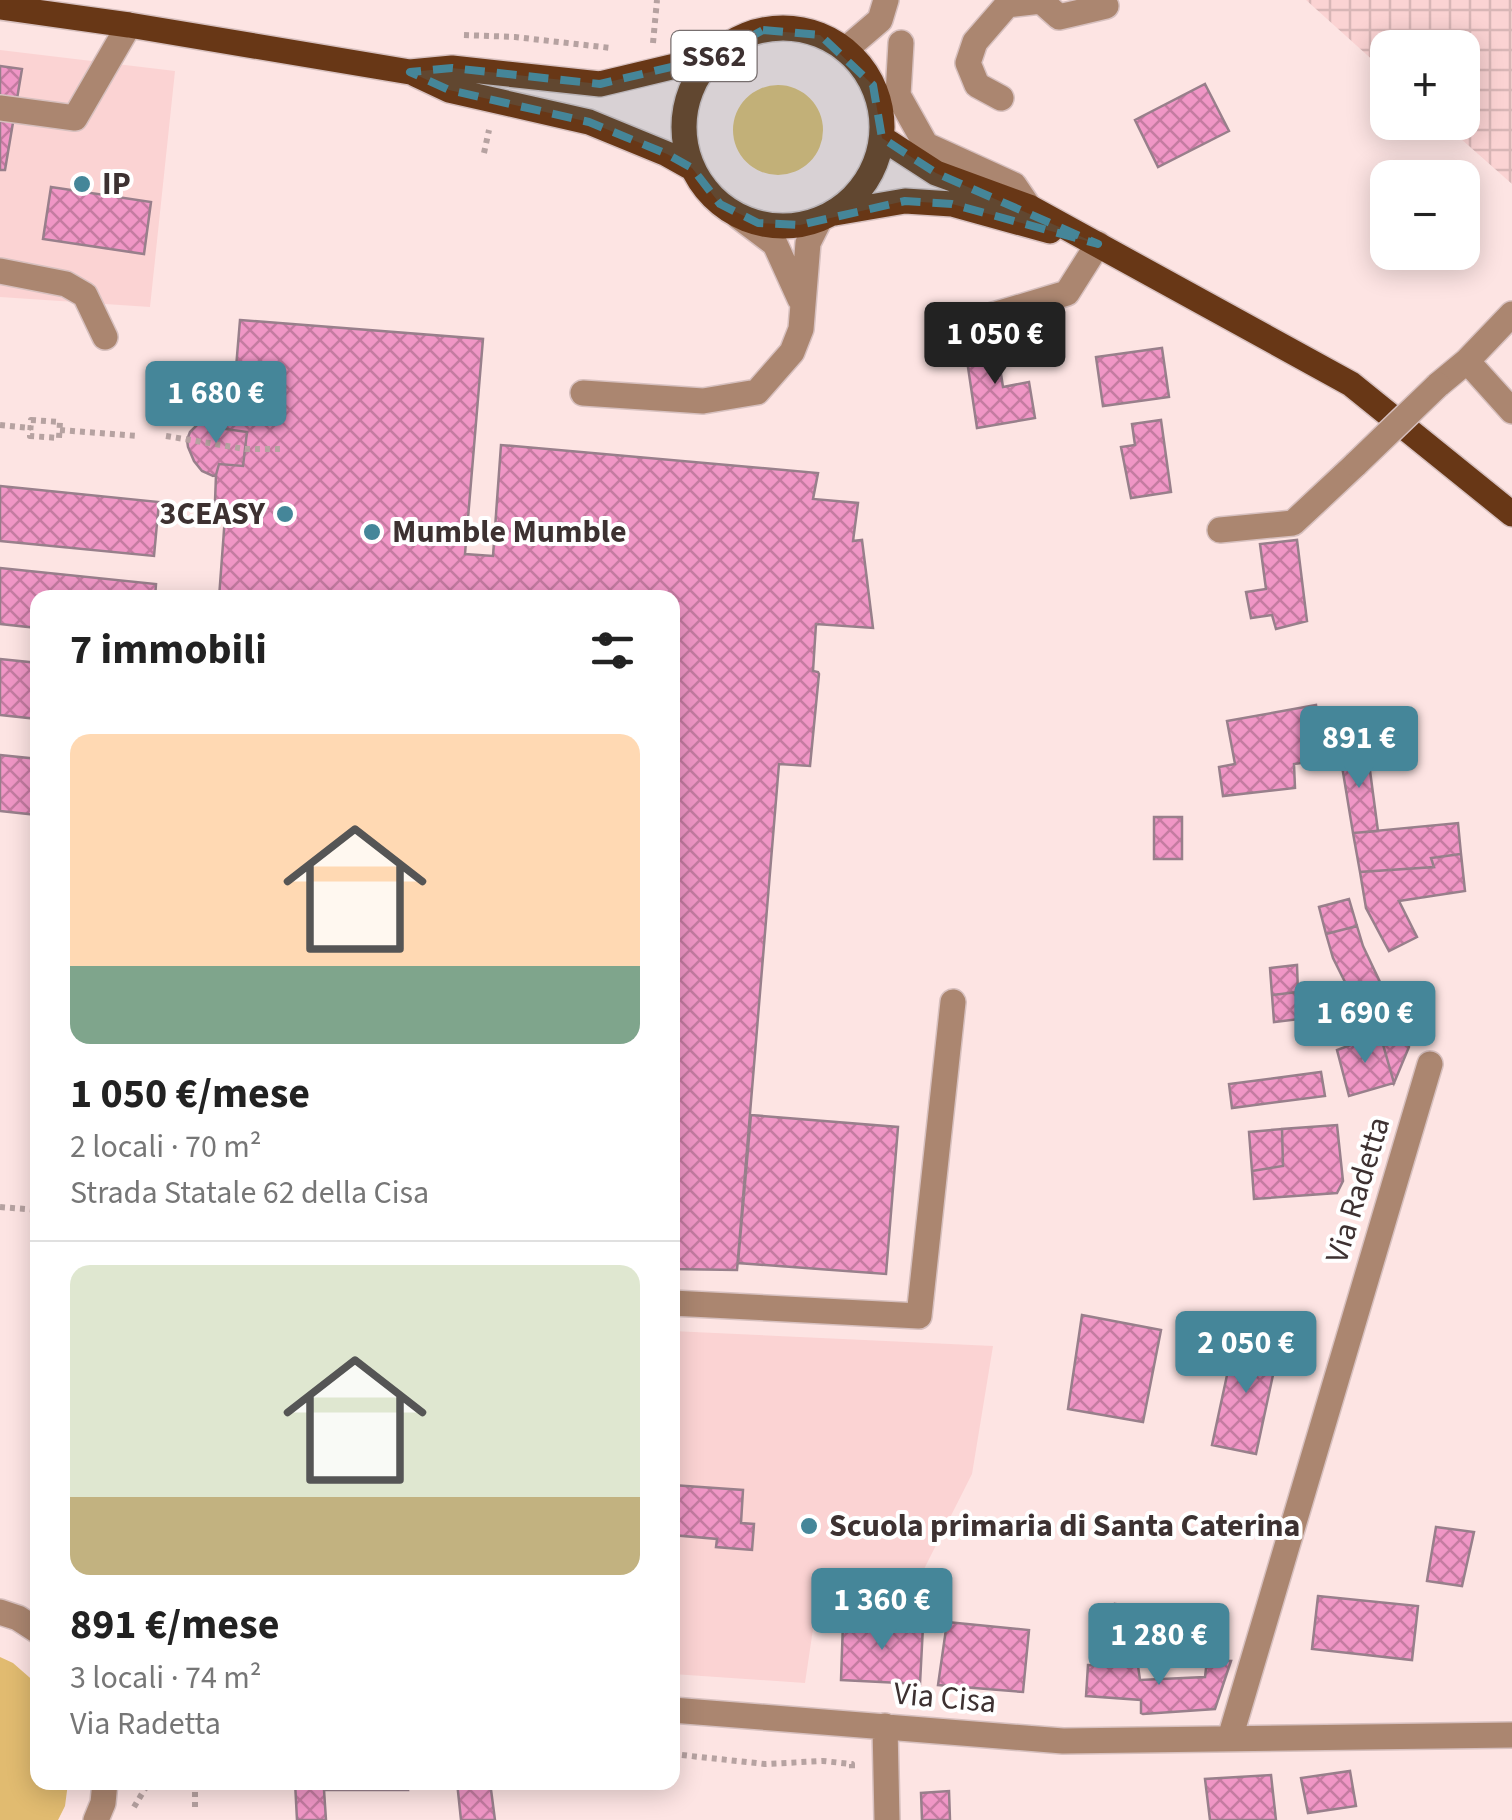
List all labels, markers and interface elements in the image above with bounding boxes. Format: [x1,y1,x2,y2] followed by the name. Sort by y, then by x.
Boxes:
[1370,30,1480,270] map controls
[1370,30,1480,140] button: +
[672,31,756,81] road number: SS62
[1370,160,1480,270] button: −
[102,161,131,207] place label: IP
[71,173,93,195] marker: IP
[903,302,1087,387] pin: 1 050 €
[946,311,1044,357] text: 1 050 €
[124,361,308,446] pin: 1 680 €
[167,370,265,416] text: 1 680 €
[160,491,266,537] place label: 3CEASY
[274,503,296,525] marker: 3CEASY
[392,509,627,555] place label: Mumble Mumble
[361,521,383,543] marker: Mumble Mumble
[70,620,267,680] text: 7 immobili
[585,623,640,678] icon: filters
[1289,706,1429,791] pin: 891 €
[1322,715,1396,761] text: 891 €
[265,799,445,979] icon: home
[1273,981,1457,1066] pin: 1 690 €
[1316,990,1414,1036] text: 1 690 €
[70,1064,310,1124] text: 1 050 €/mese
[1314,1111,1402,1269] street label: Via Radetta
[70,1124,262,1170] text: 2 locali · 70 m²
[70,1170,429,1216] text: Strada Statale 62 della Cisa
[1154,1311,1338,1396] pin: 2 050 €
[1197,1320,1295,1366] text: 2 050 €
[265,1330,445,1510] icon: home
[829,1503,1300,1549] place label: Scuola primaria di Santa Caterina
[798,1515,820,1537] marker: Scuola primaria di Santa Caterina
[790,1568,974,1653] pin: 1 360 €
[833,1577,931,1623] text: 1 360 €
[70,1595,279,1655] text: 891 €/mese
[1067,1603,1251,1688] pin: 1 280 €
[1110,1612,1208,1658] text: 1 280 €
[70,1655,262,1701] text: 3 locali · 74 m²
[892,1671,998,1725] street label: Via Cisa
[70,1701,221,1747] text: Via Radetta

